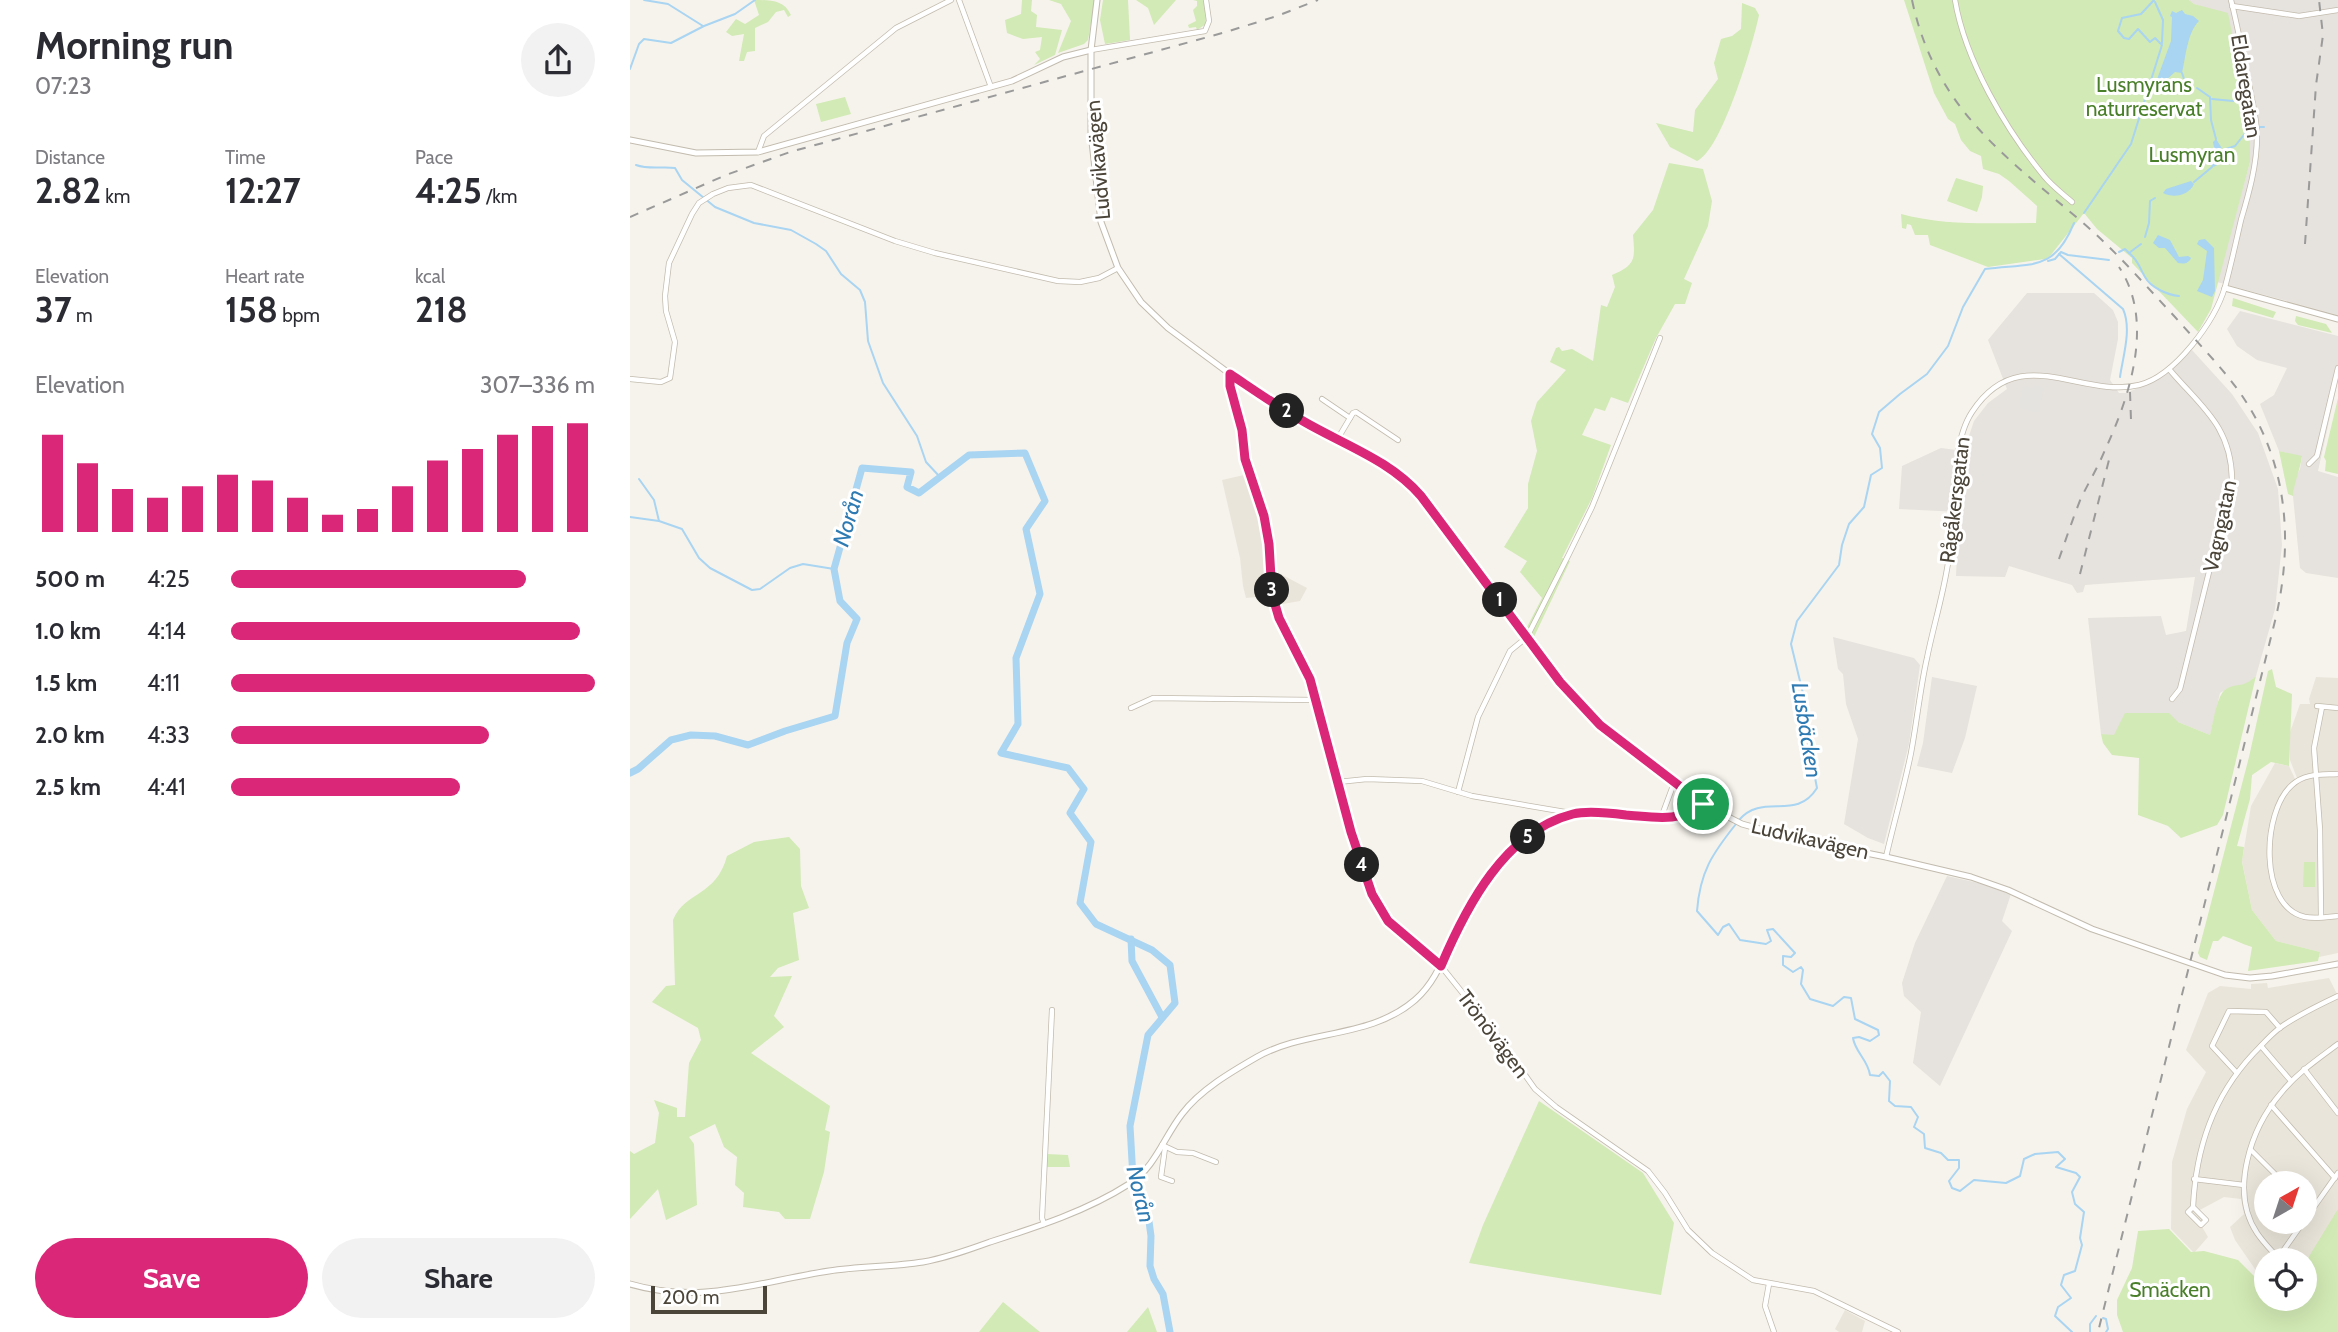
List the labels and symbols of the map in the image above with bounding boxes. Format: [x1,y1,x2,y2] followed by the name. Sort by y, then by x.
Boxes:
[2226,32,2267,140] street label: Eldaregatan
[2086,72,2202,121] park label: Lusmyrans naturreservat
[1080,99,1115,221] street label: Ludvikavägen
[2148,142,2236,167] park label: Lusmyran
[1270,394,1304,428] pin: 2
[1934,435,1975,565] street label: Rågåkersgatan
[2198,478,2241,574] street label: Vagngatan
[827,486,869,550] water label: Norån
[1254,572,1290,608] pin: 3
[1482,582,1518,618] pin: 1
[1786,680,1828,780] water label: Lusbäcken
[1673,774,1733,834] pin
[1749,813,1871,864] street label: Ludvikavägen
[1510,820,1546,854] pin: 5
[1344,848,1380,882] pin: 4
[1452,985,1535,1083] street label: Trönövägen
[1120,1163,1162,1225] water label: Norån
[2254,1171,2317,1234] north arrow
[2129,1277,2211,1302] park label: Smäcken
[651,1283,766,1315] scale bar

